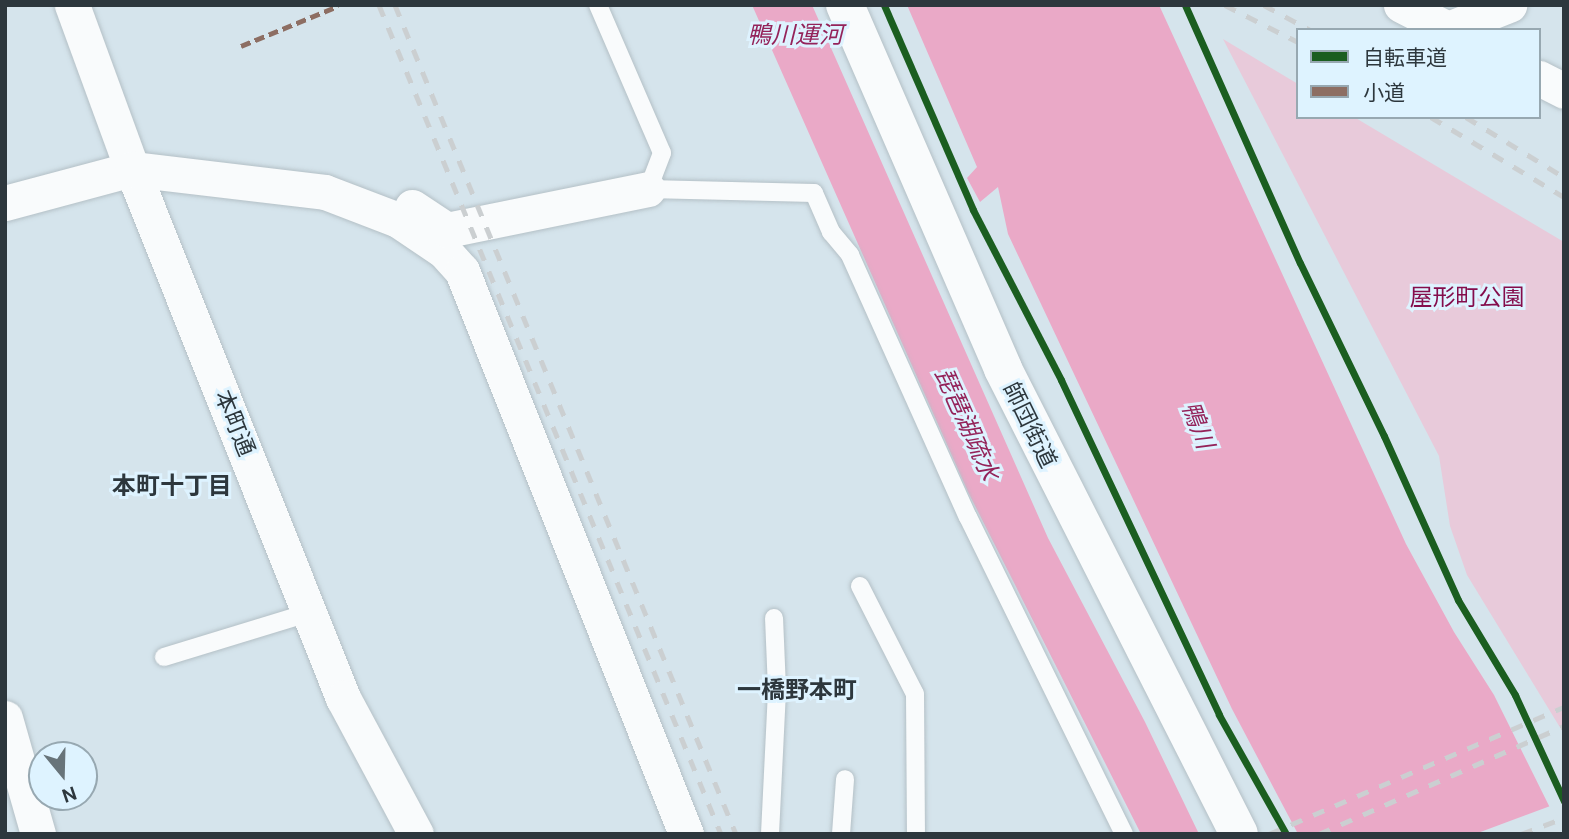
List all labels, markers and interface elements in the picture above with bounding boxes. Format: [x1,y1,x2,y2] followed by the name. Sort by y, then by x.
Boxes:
[747,21,843,49] water label: 鴨川運河
[1296,28,1541,119] legend
[1363,44,1447,72] text: 自転車道
[1363,79,1405,107] text: 小道
[1410,283,1524,311] park label: 屋形町公園
[929,363,1005,485] water label: 琵琶湖疏水
[997,378,1063,472] street label: 師団街道
[209,386,261,460] street label: 本町通
[1176,397,1220,453] water label: 鴨川
[112,472,232,500] district label: 本町十丁目
[737,676,857,704] district label: 一橋野本町
[28,741,98,811] north arrow
[59,780,80,809] text: N

